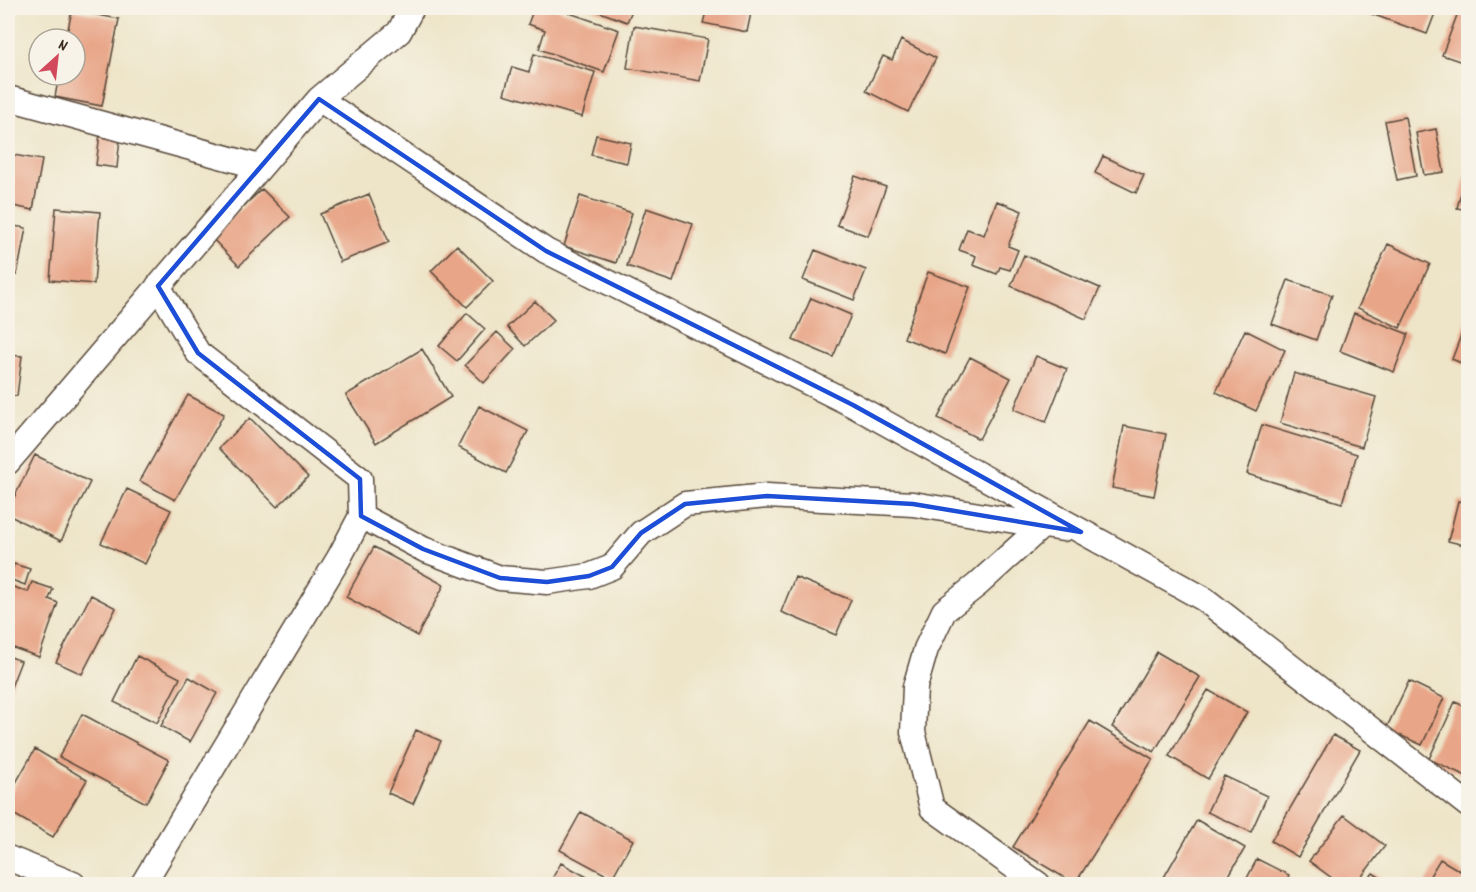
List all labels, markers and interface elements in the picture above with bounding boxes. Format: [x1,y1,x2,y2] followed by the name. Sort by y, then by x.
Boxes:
[27,27,87,87] north arrow
[54,34,72,58] text: N

